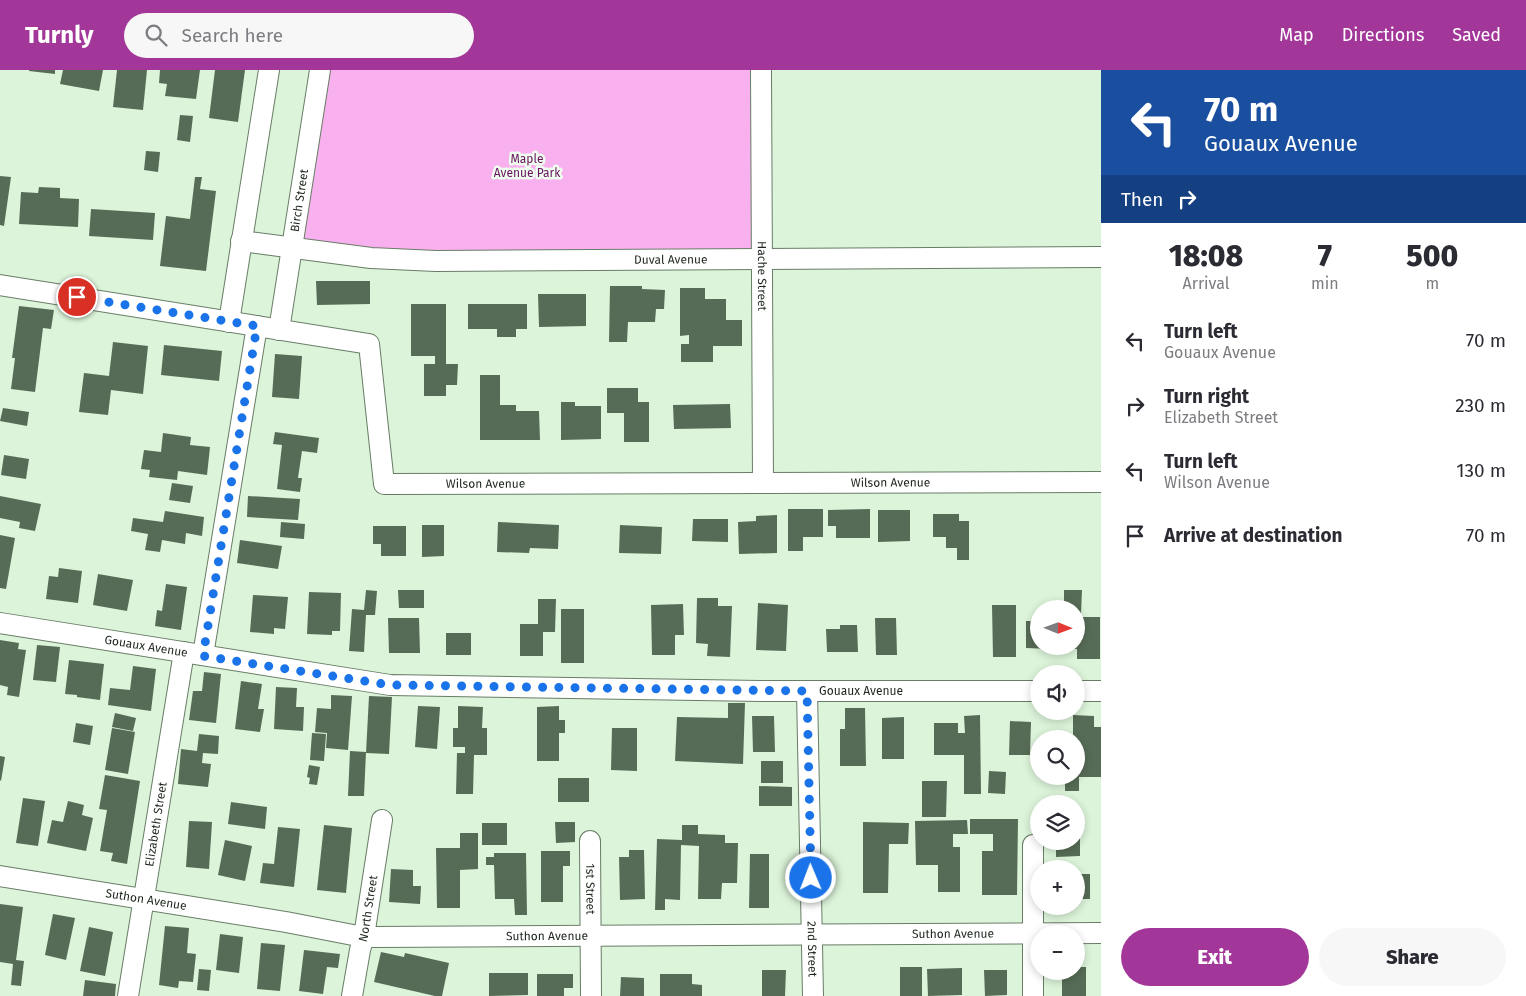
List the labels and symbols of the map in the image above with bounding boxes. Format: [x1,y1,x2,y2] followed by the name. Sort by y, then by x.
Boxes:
[494,152,561,180] park label: Maple Avenue Park
[288,167,311,233] street label: Birch Street
[755,241,769,312] street label: Hache Street
[634,252,708,267] street label: Duval Avenue
[56,276,98,318] pin
[851,475,930,490] street label: Wilson Avenue
[446,477,525,491] street label: Wilson Avenue
[1030,600,1085,655] north arrow
[104,633,189,660] street label: Gouaux Avenue
[819,684,903,698] street label: Gouaux Avenue
[142,780,170,868] street label: Elizabeth Street
[784,851,836,903] position arrow
[583,863,597,915] street label: 1st Street
[356,874,380,943] street label: North Street
[105,886,188,913] street label: Suthon Avenue
[805,921,820,978] street label: 2nd Street
[912,927,994,941] street label: Suthon Avenue
[506,929,588,943] street label: Suthon Avenue

